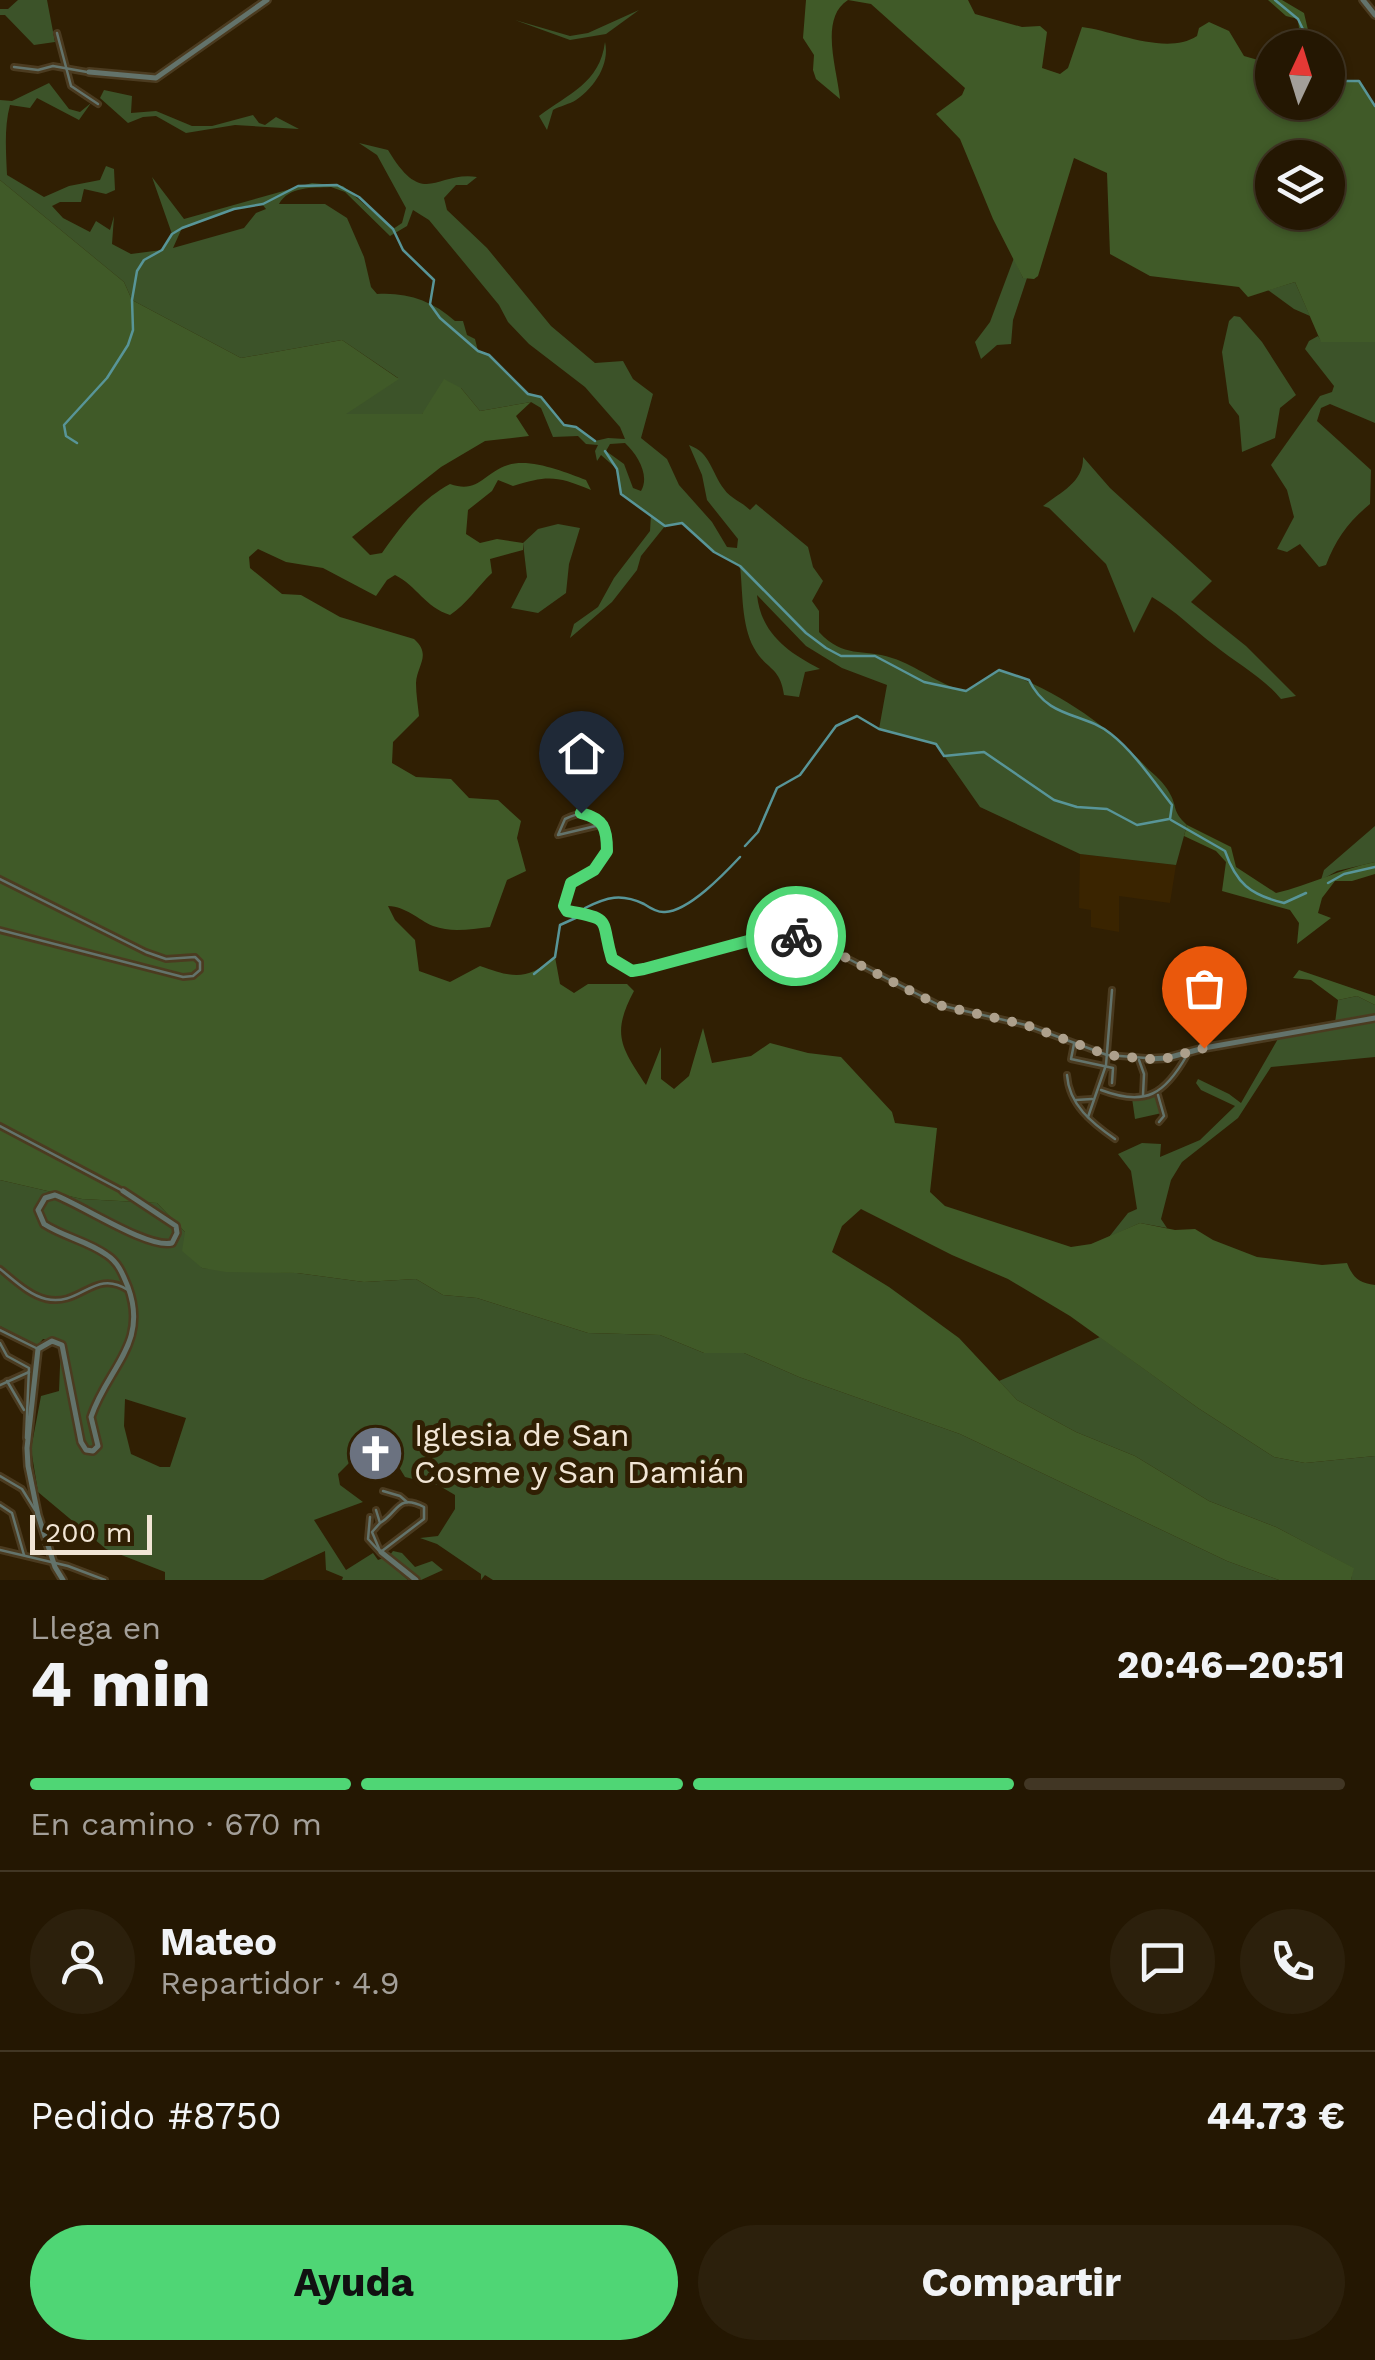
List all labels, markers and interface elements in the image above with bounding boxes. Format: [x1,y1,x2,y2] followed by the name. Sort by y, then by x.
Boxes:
[1255,30,1345,120] north arrow
[1255,30,1345,230] map controls
[1255,140,1345,230] button: layers
[539,711,624,814] pin
[554,726,609,781] icon: home
[746,886,846,986] courier
[769,909,824,964] icon: bike
[1162,946,1247,1049] pin
[1177,961,1232,1016] icon: bag
[414,1416,745,1491] place label: Iglesia de San Cosme y San Damián
[345,1423,405,1483] church icon: Iglesia de San Cosme y San Damián
[30,1510,152,1554] scale bar
[45,1516,132,1549] text: 200 m
[30,1609,161,1647] text: Llega en
[1117,1643,1345,1687] text: 20:46–20:51
[30,1646,211,1722] text: 4 min
[30,1805,322,1843] text: En camino · 670 m
[30,1909,135,2014] button: person
[1110,1909,1215,2014] button: chat
[1240,1909,1345,2014] button: phone
[160,1920,277,1964] text: Mateo
[160,1964,400,2002] text: Repartidor · 4.9
[30,2094,282,2138] text: Pedido #8750
[1206,2094,1345,2138] text: 44.73 €
[30,2225,678,2340] button: Ayuda
[698,2225,1345,2340] button: Compartir

